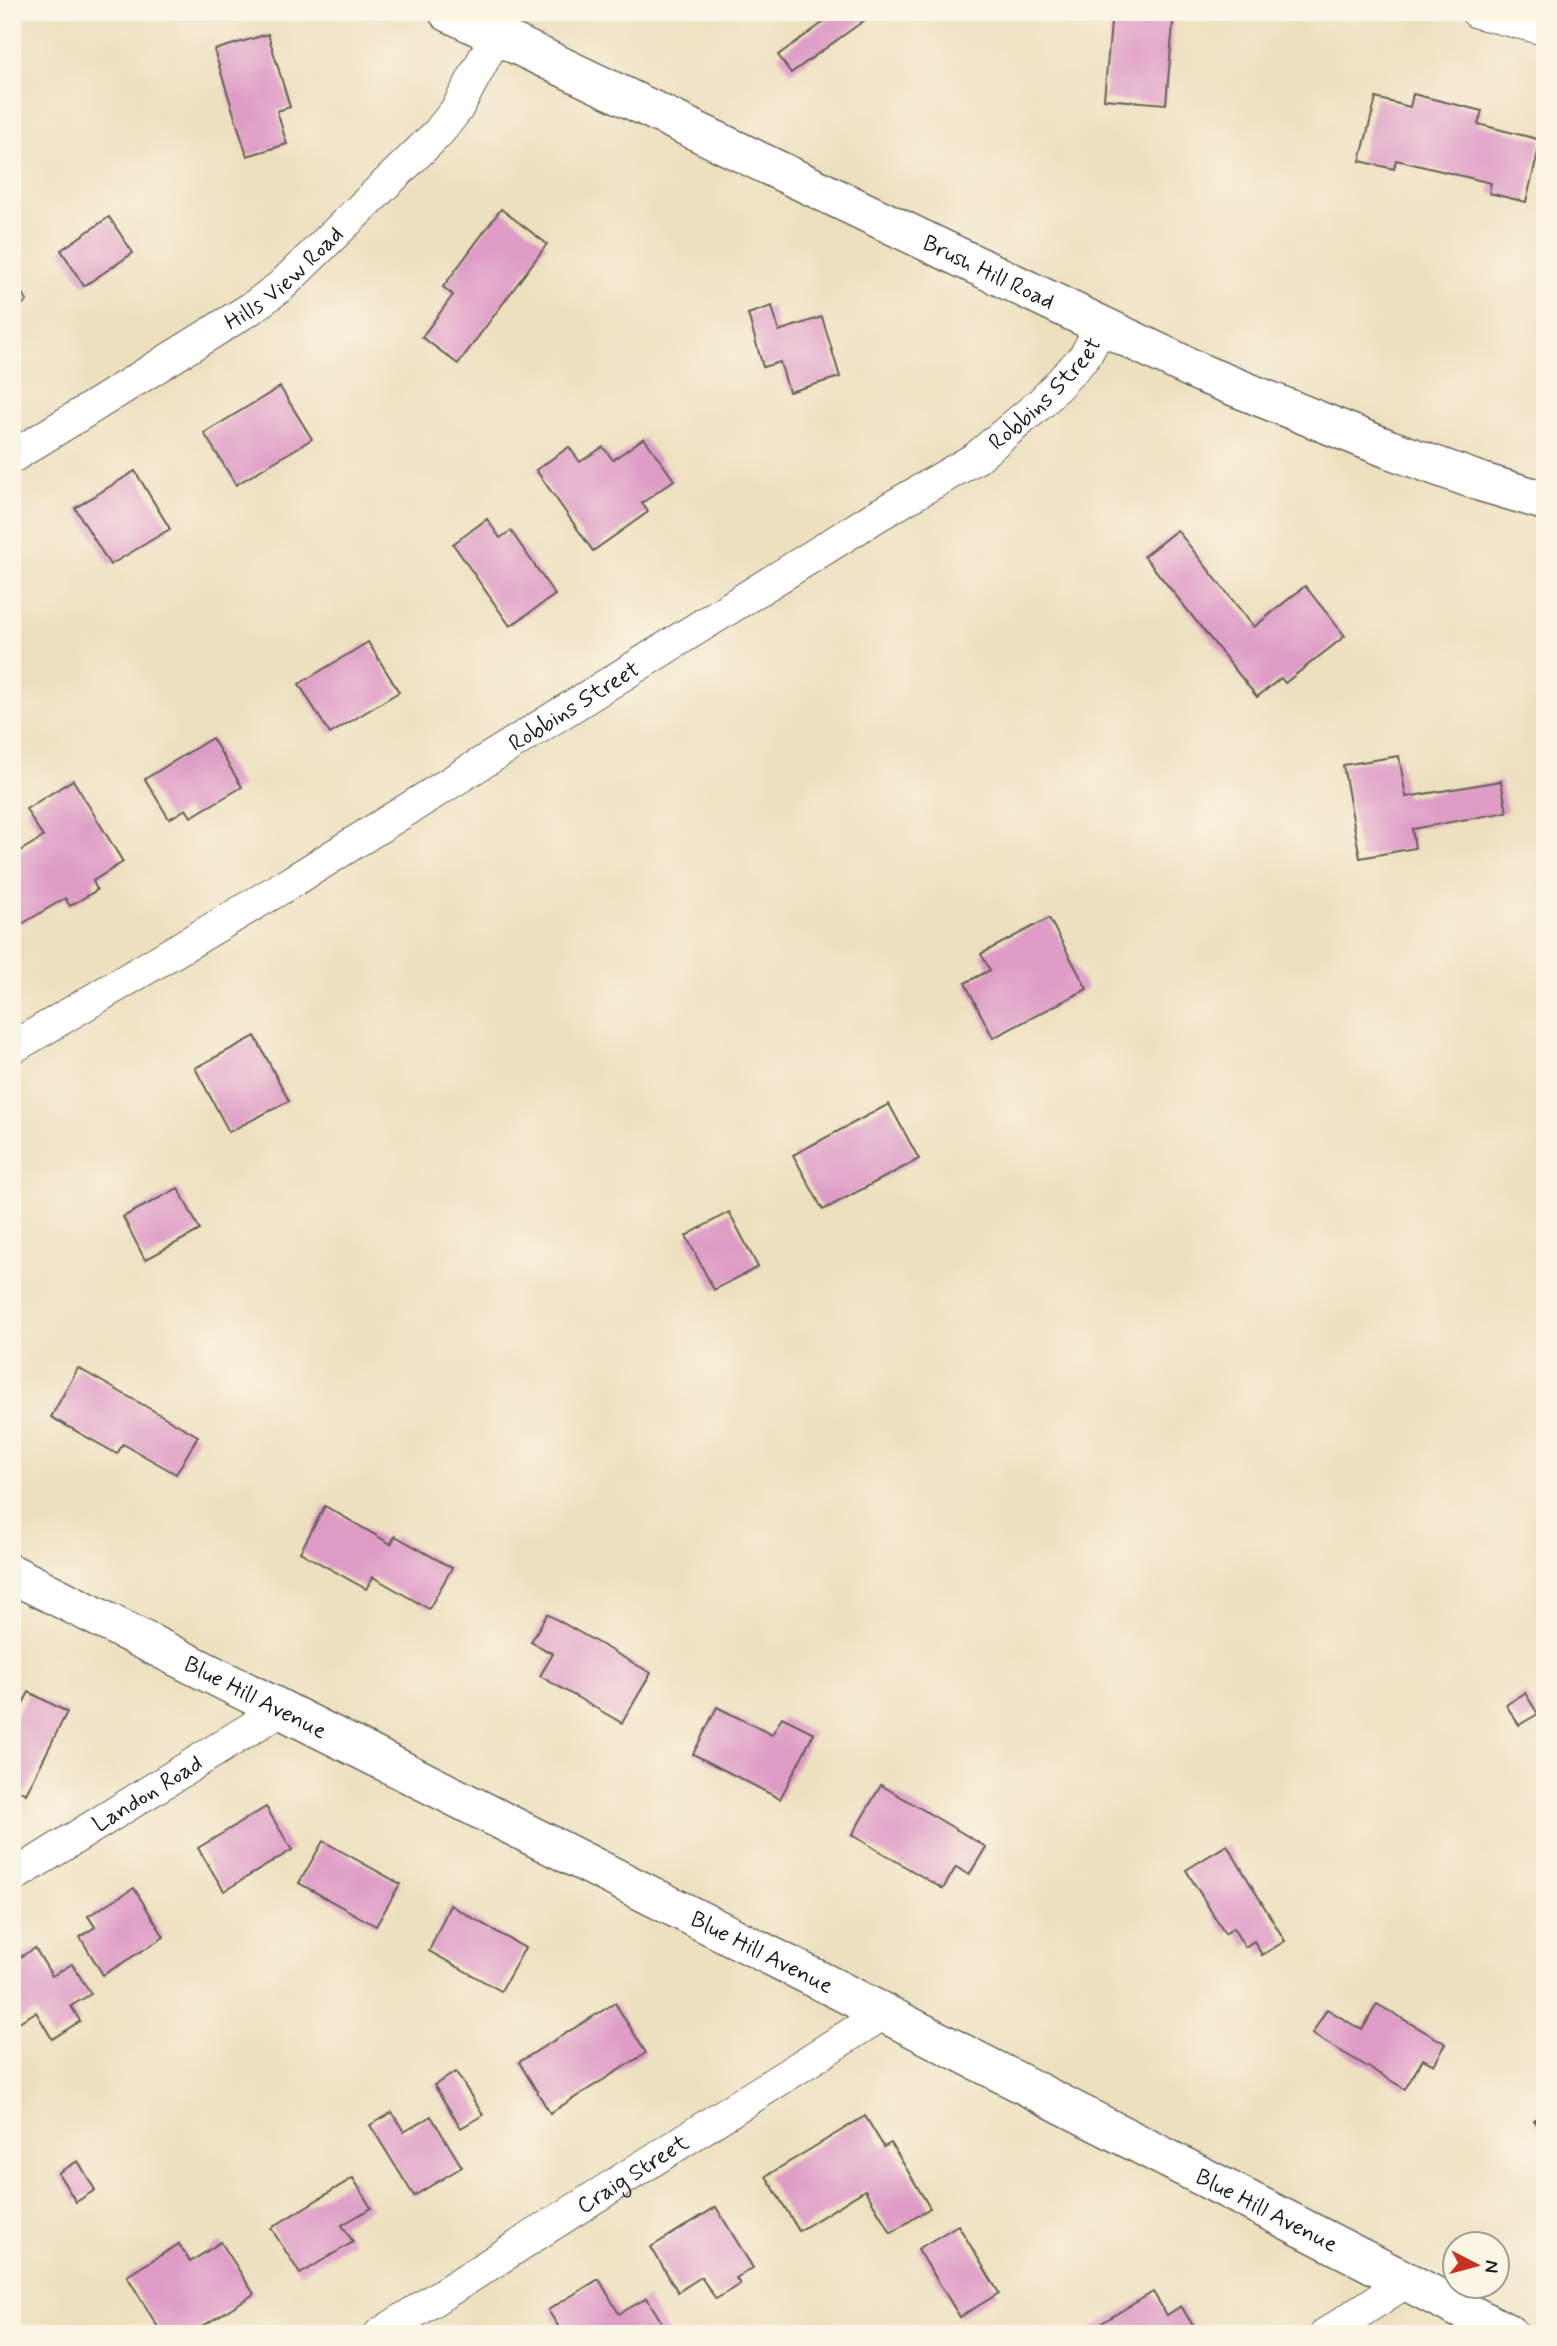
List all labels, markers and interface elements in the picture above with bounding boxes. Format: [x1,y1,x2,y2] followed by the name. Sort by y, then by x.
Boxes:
[219,220,351,338] street label: Hills View Road
[917,229,1059,318] street label: Brush Hill Road
[983,332,1109,458] street label: Robbins Street
[504,655,646,759] street label: Robbins Street
[179,1650,331,1747] street label: Blue Hill Avenue
[87,1749,209,1840] street label: Landon Road
[685,1905,838,2002] street label: Blue Hill Avenue
[572,2128,695,2222] street label: Craig Street
[1190,2163,1342,2261] street label: Blue Hill Avenue
[1442,2230,1512,2300] north arrow
[1478,2259,1505,2274] text: N

